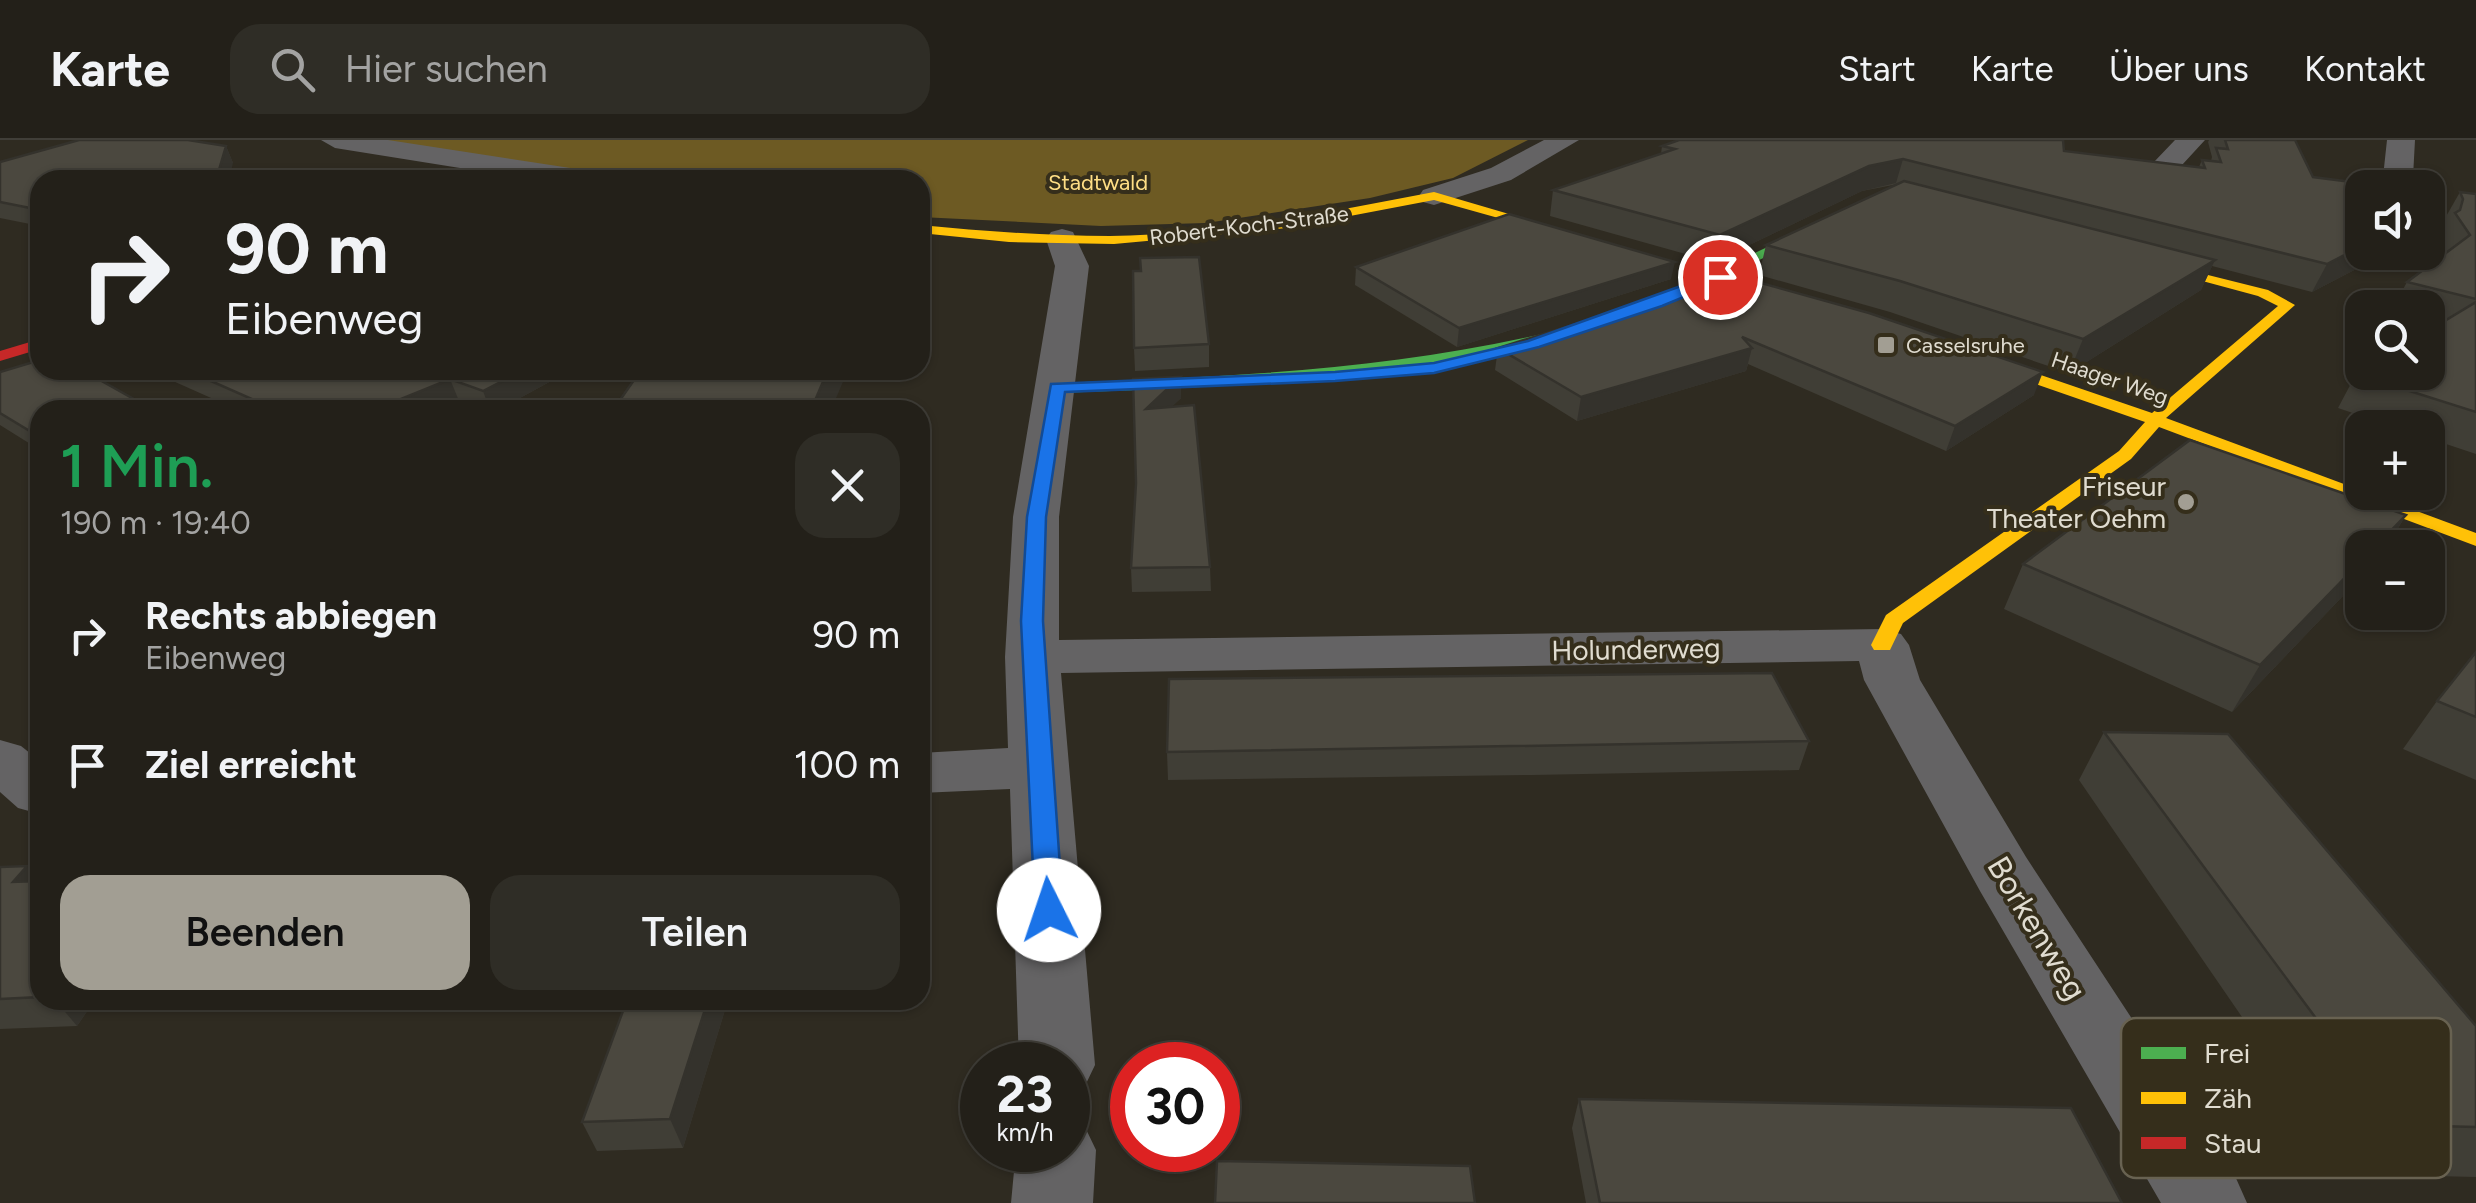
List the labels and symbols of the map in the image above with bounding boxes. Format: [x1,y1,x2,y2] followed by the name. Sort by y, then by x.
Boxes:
[1048,169,1148,196] park label: Stadtwald
[1148,200,1350,251] street label: Robert-Koch-Straße
[1678,235,1763,320] pin
[1906,332,2025,359] place label: Casselsruhe
[1875,334,1897,356] marker: Casselsruhe
[2048,346,2172,411] street label: Haager Weg
[1987,469,2167,535] place label: Friseur Theater Oehm
[2175,491,2197,513] marker: Friseur Theater Oehm
[1551,631,1721,667] street label: Holunderweg
[1979,850,2095,1006] street label: Borkenweg
[997,858,1101,962] position arrow
[2121,1018,2451,1178] legend
[2204,1036,2250,1070] text: Frei
[1110,1042,1240,1172] speed limit sign: 30
[2204,1081,2252,1115] text: Zäh
[2204,1126,2262,1160] text: Stau

